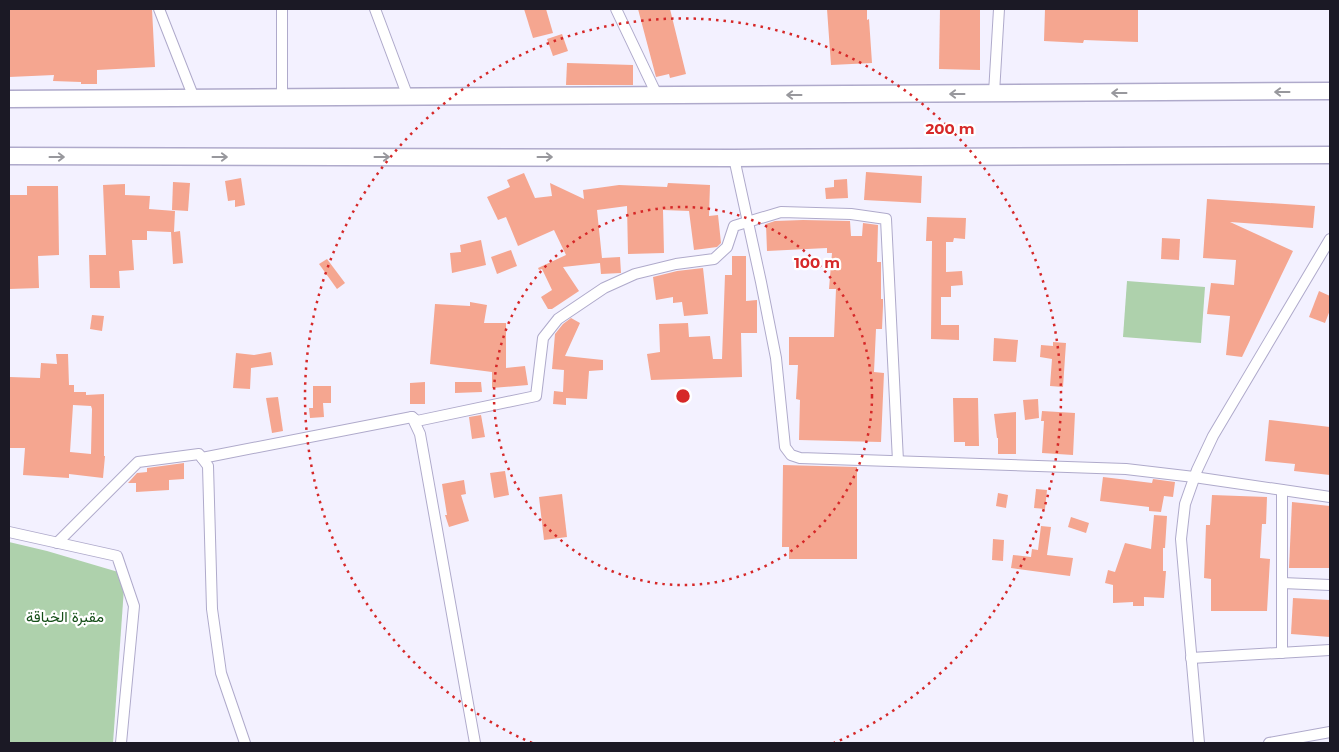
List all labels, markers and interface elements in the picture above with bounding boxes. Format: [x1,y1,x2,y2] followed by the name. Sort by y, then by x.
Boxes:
[1274,87,1290,97] one-way arrow
[1111,88,1128,98] one-way arrow
[949,89,965,99] one-way arrow
[786,90,802,100] one-way arrow
[925,119,975,138] text: 200 m
[49,152,65,162] one-way arrow
[212,152,228,162] one-way arrow
[374,152,390,162] one-way arrow
[536,152,553,162] one-way arrow
[794,253,840,272] text: 100 m
[674,387,692,405] centre of rings
[26,607,104,626] park label: مقبرة الخباقة

